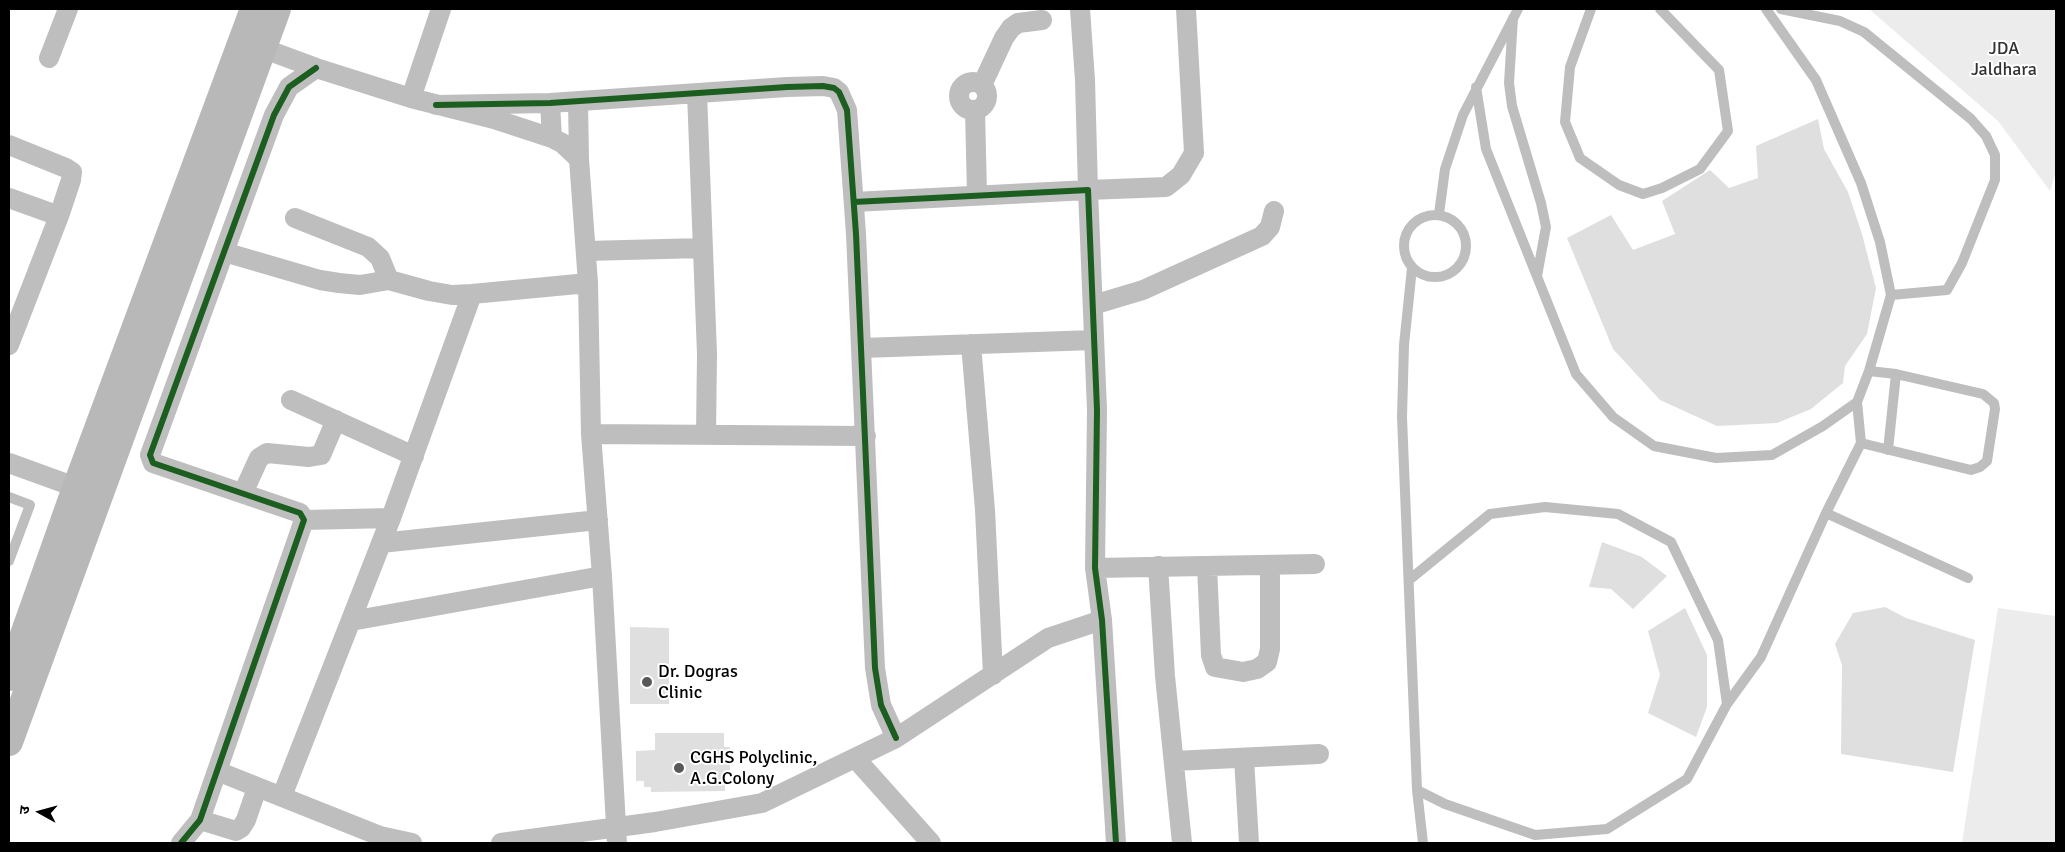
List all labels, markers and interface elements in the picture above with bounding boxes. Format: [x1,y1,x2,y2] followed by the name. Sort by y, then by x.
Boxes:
[1971,38,2037,80] park label: JDA Jaldhara
[658,661,738,704] place label: Dr. Dogras Clinic
[640,675,654,689] marker: Dr. Dogras Clinic
[690,747,817,790] place label: CGHS Polyclinic, A.G.Colony
[672,761,686,775] marker: CGHS Polyclinic, A.G.Colony
[15,787,65,837] north arrow
[16,805,34,815] text: उ

